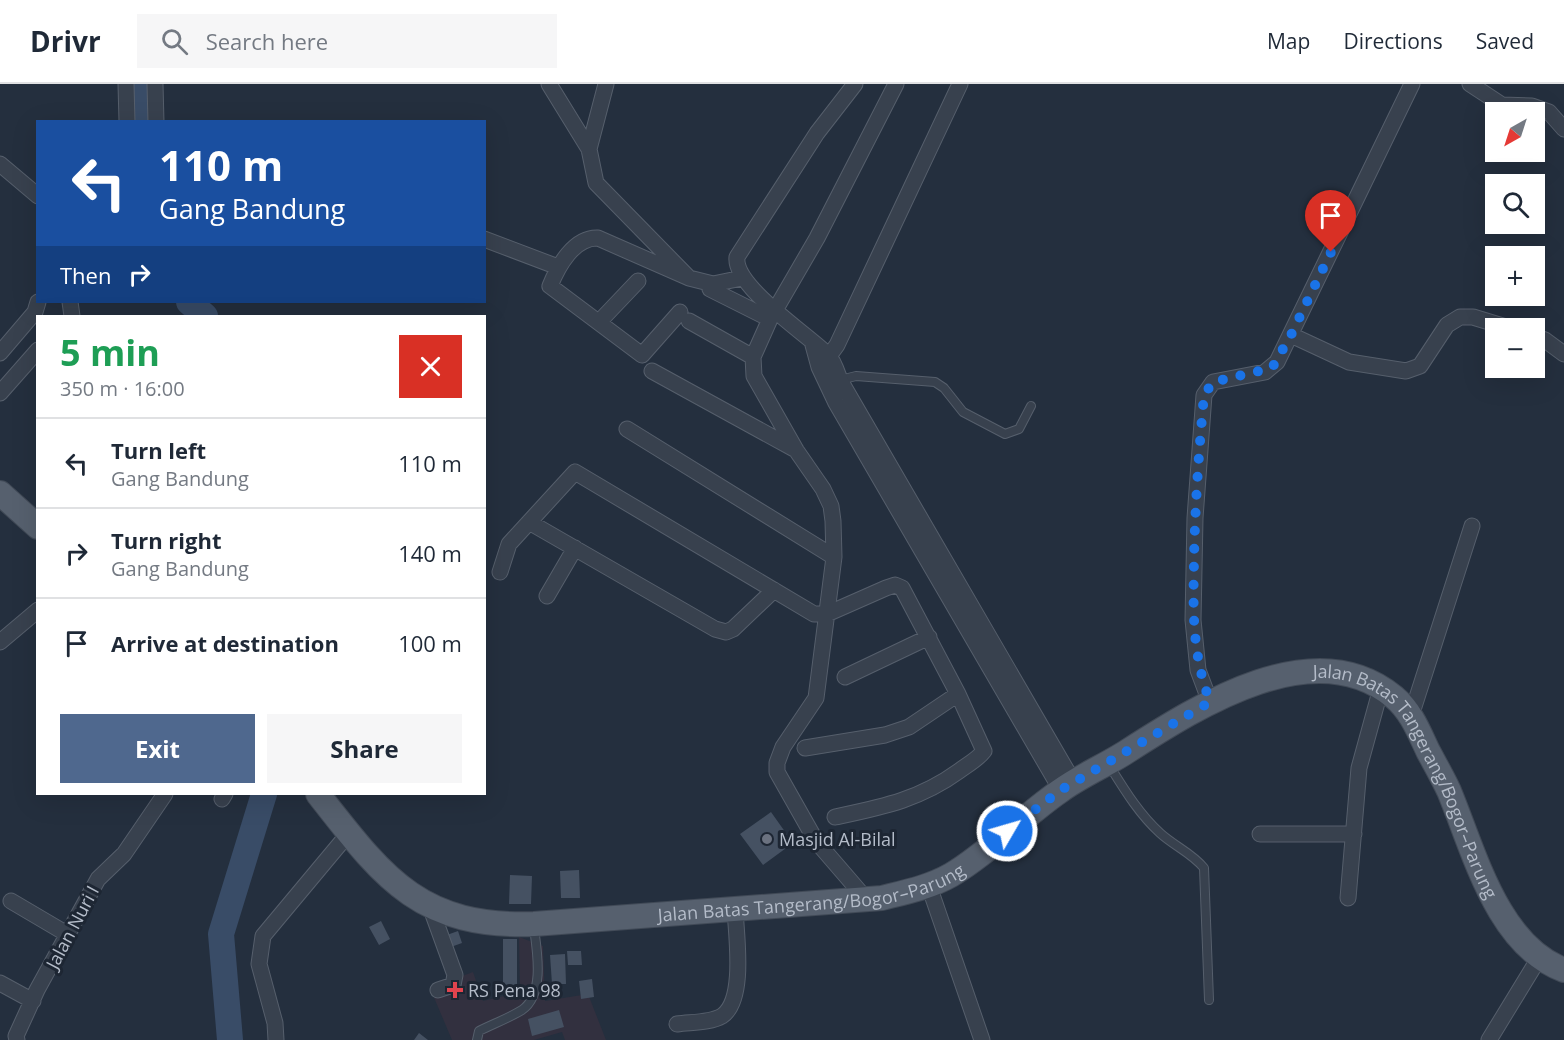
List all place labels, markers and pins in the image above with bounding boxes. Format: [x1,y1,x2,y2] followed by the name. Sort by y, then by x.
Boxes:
[1305,190,1356,252] pin
[779,827,896,851] place label: Masjid Al-Bilal
[760,832,774,846] marker: Masjid Al-Bilal
[468,978,561,1002] place label: RS Pena 98
[446,981,464,999] marker: RS Pena 98

